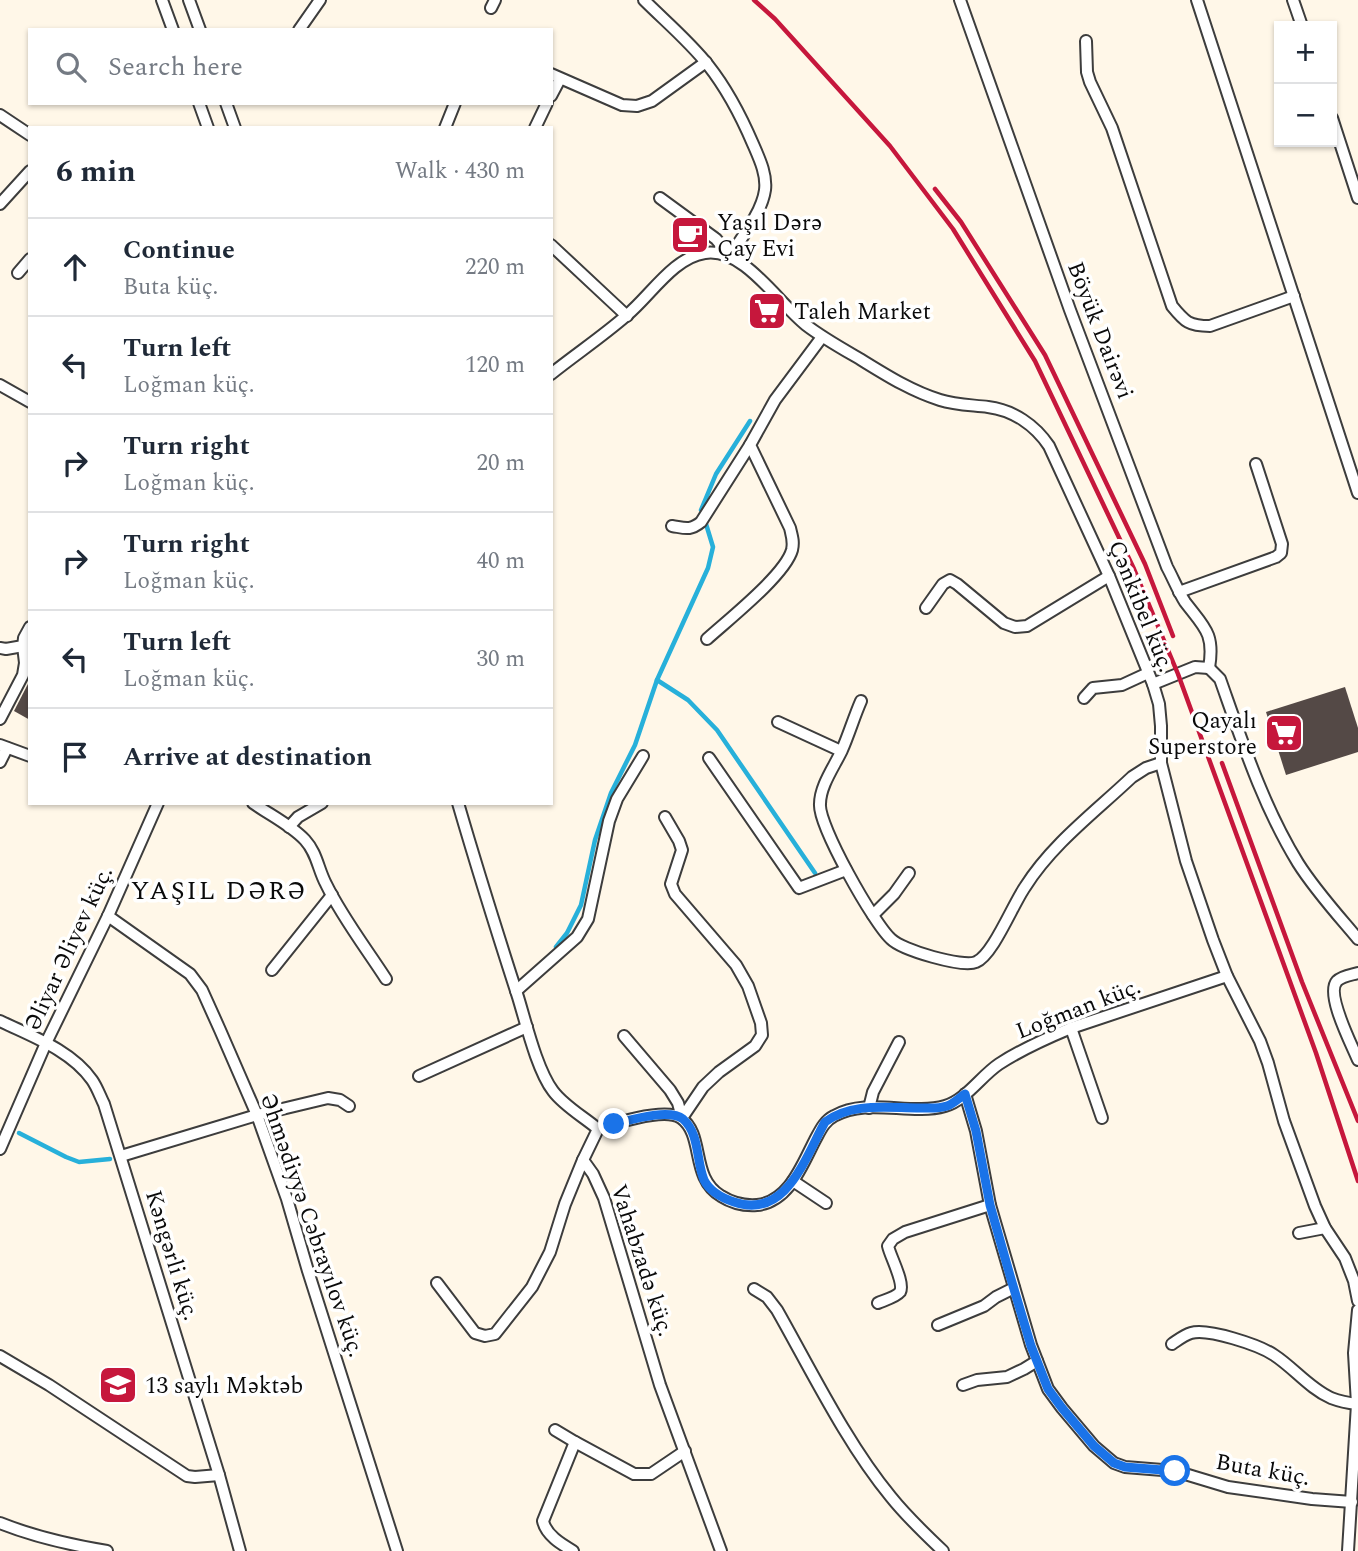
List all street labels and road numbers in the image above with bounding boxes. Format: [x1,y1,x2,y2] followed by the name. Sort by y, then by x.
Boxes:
[1057,257,1142,405] street label: Böyük Dairəvi
[1098,535,1183,678] street label: Çənkibel küç.
[16,861,123,1037] street label: Əliyar Əliyev küç.
[1011,970,1146,1049] street label: Loğman küç.
[250,1089,373,1362] street label: Əhmədiyyə Cəbrayılov küç.
[600,1180,683,1341] street label: Vahabzadə küç.
[135,1186,208,1325] street label: Kəngərli küç.
[1213,1445,1313,1496] street label: Buta küç.

